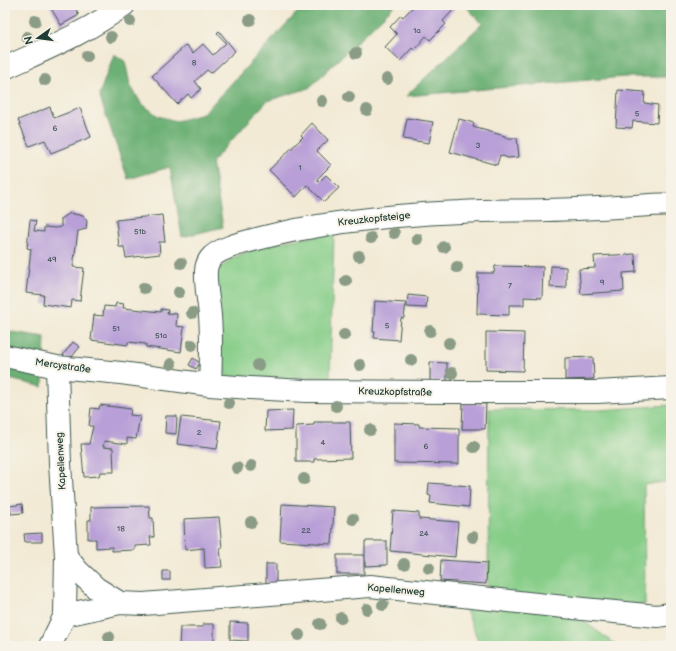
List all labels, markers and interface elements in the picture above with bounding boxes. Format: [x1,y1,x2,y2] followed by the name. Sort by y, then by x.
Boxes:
[18,18,58,58] north arrow
[413,26,421,35] house number: 1a
[21,35,36,46] text: N
[192,58,197,67] house number: 8
[635,109,640,118] house number: 5
[53,124,58,133] house number: 6
[476,141,481,150] house number: 3
[298,163,302,172] house number: 1
[337,209,411,229] street label: Kreuzkopfsteige
[134,227,147,236] house number: 51b
[47,255,57,264] house number: 49
[600,278,605,287] house number: 9
[508,281,512,290] house number: 7
[385,321,390,330] house number: 5
[112,324,120,333] house number: 51
[155,331,168,340] house number: 51a
[34,356,92,376] street label: Mercystraße
[358,385,432,399] street label: Kreuzkopfstraße
[197,428,202,437] house number: 2
[53,432,69,490] street label: Kapellenweg
[321,438,326,447] house number: 4
[424,442,429,451] house number: 6
[117,524,125,533] house number: 18
[301,526,311,535] house number: 22
[419,529,429,538] house number: 24
[367,581,426,599] street label: Kapellenweg

